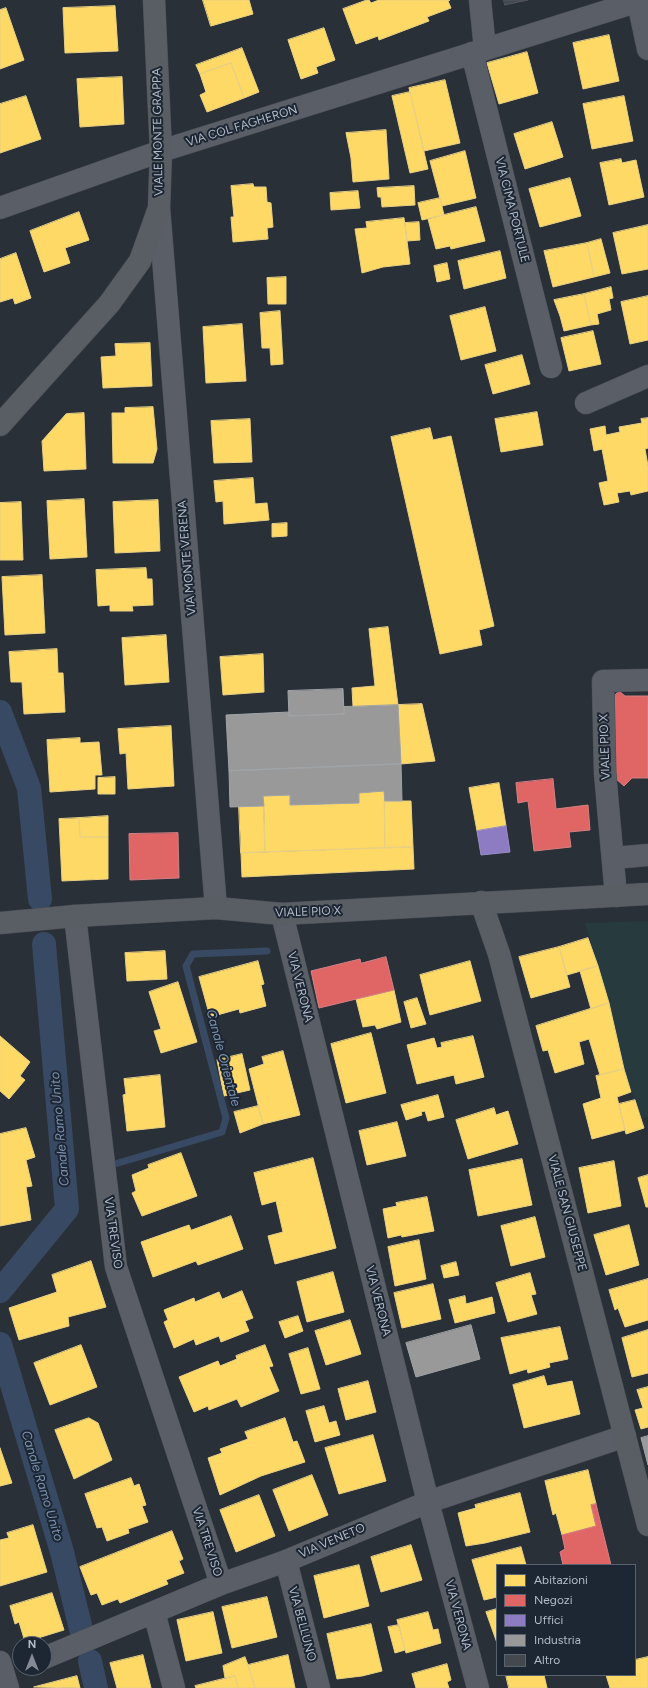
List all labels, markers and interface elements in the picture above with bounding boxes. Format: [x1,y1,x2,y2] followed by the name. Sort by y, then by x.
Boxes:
[150,68,166,196] street label: VIALE MONTE GRAPPA
[185,102,299,150] street label: VIA COL FAGHERON
[492,156,532,264] street label: VIA CIMA PORTULE
[175,500,199,616] street label: VIA MONTE VERENA
[597,714,613,780] street label: VIALE PIO X
[275,904,341,920] street label: VIALE PIO X
[284,950,316,1024] street label: VIA VERONA
[203,1008,243,1108] water label: Canale Orientale
[47,1071,73,1187] water label: Canale Ramo Unito
[545,1153,589,1273] street label: VIALE SAN GIUSEPPE
[101,1196,125,1270] street label: VIA TREVISO
[362,1264,394,1338] street label: VIA VERONA
[18,1429,66,1543] water label: Canale Ramo Unito
[189,1505,225,1579] street label: VIA TREVISO
[297,1521,367,1561] street label: VIA VENETO
[496,1564,636,1676] legend
[534,1573,588,1587] text: Abitazioni
[442,1578,474,1652] street label: VIA VERONA
[285,1585,319,1663] street label: VIA BELLUNO
[534,1593,573,1607] text: Negozi
[534,1613,563,1627] text: Uffici
[534,1633,581,1647] text: Industria
[12,1636,52,1676] north arrow
[28,1638,36,1651] text: N
[534,1653,560,1667] text: Altro

